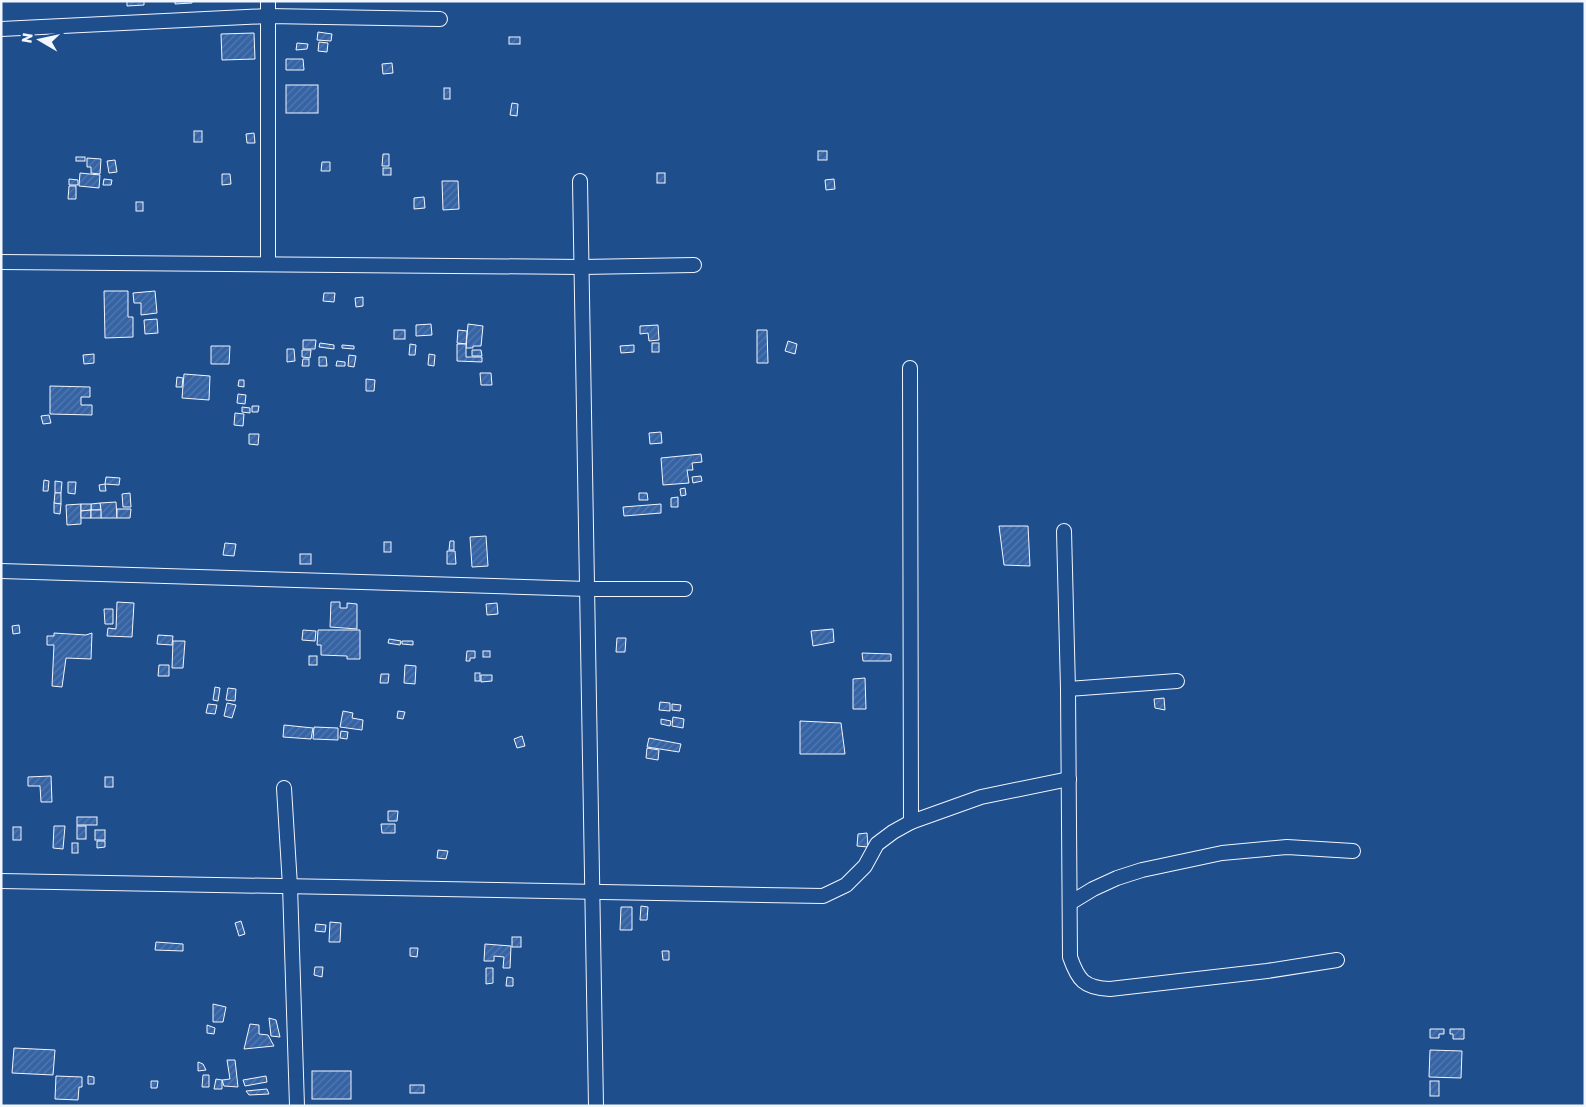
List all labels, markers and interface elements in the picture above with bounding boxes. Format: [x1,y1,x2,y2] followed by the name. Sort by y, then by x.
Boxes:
[15,15,65,65] north arrow
[18,32,37,44] text: N

